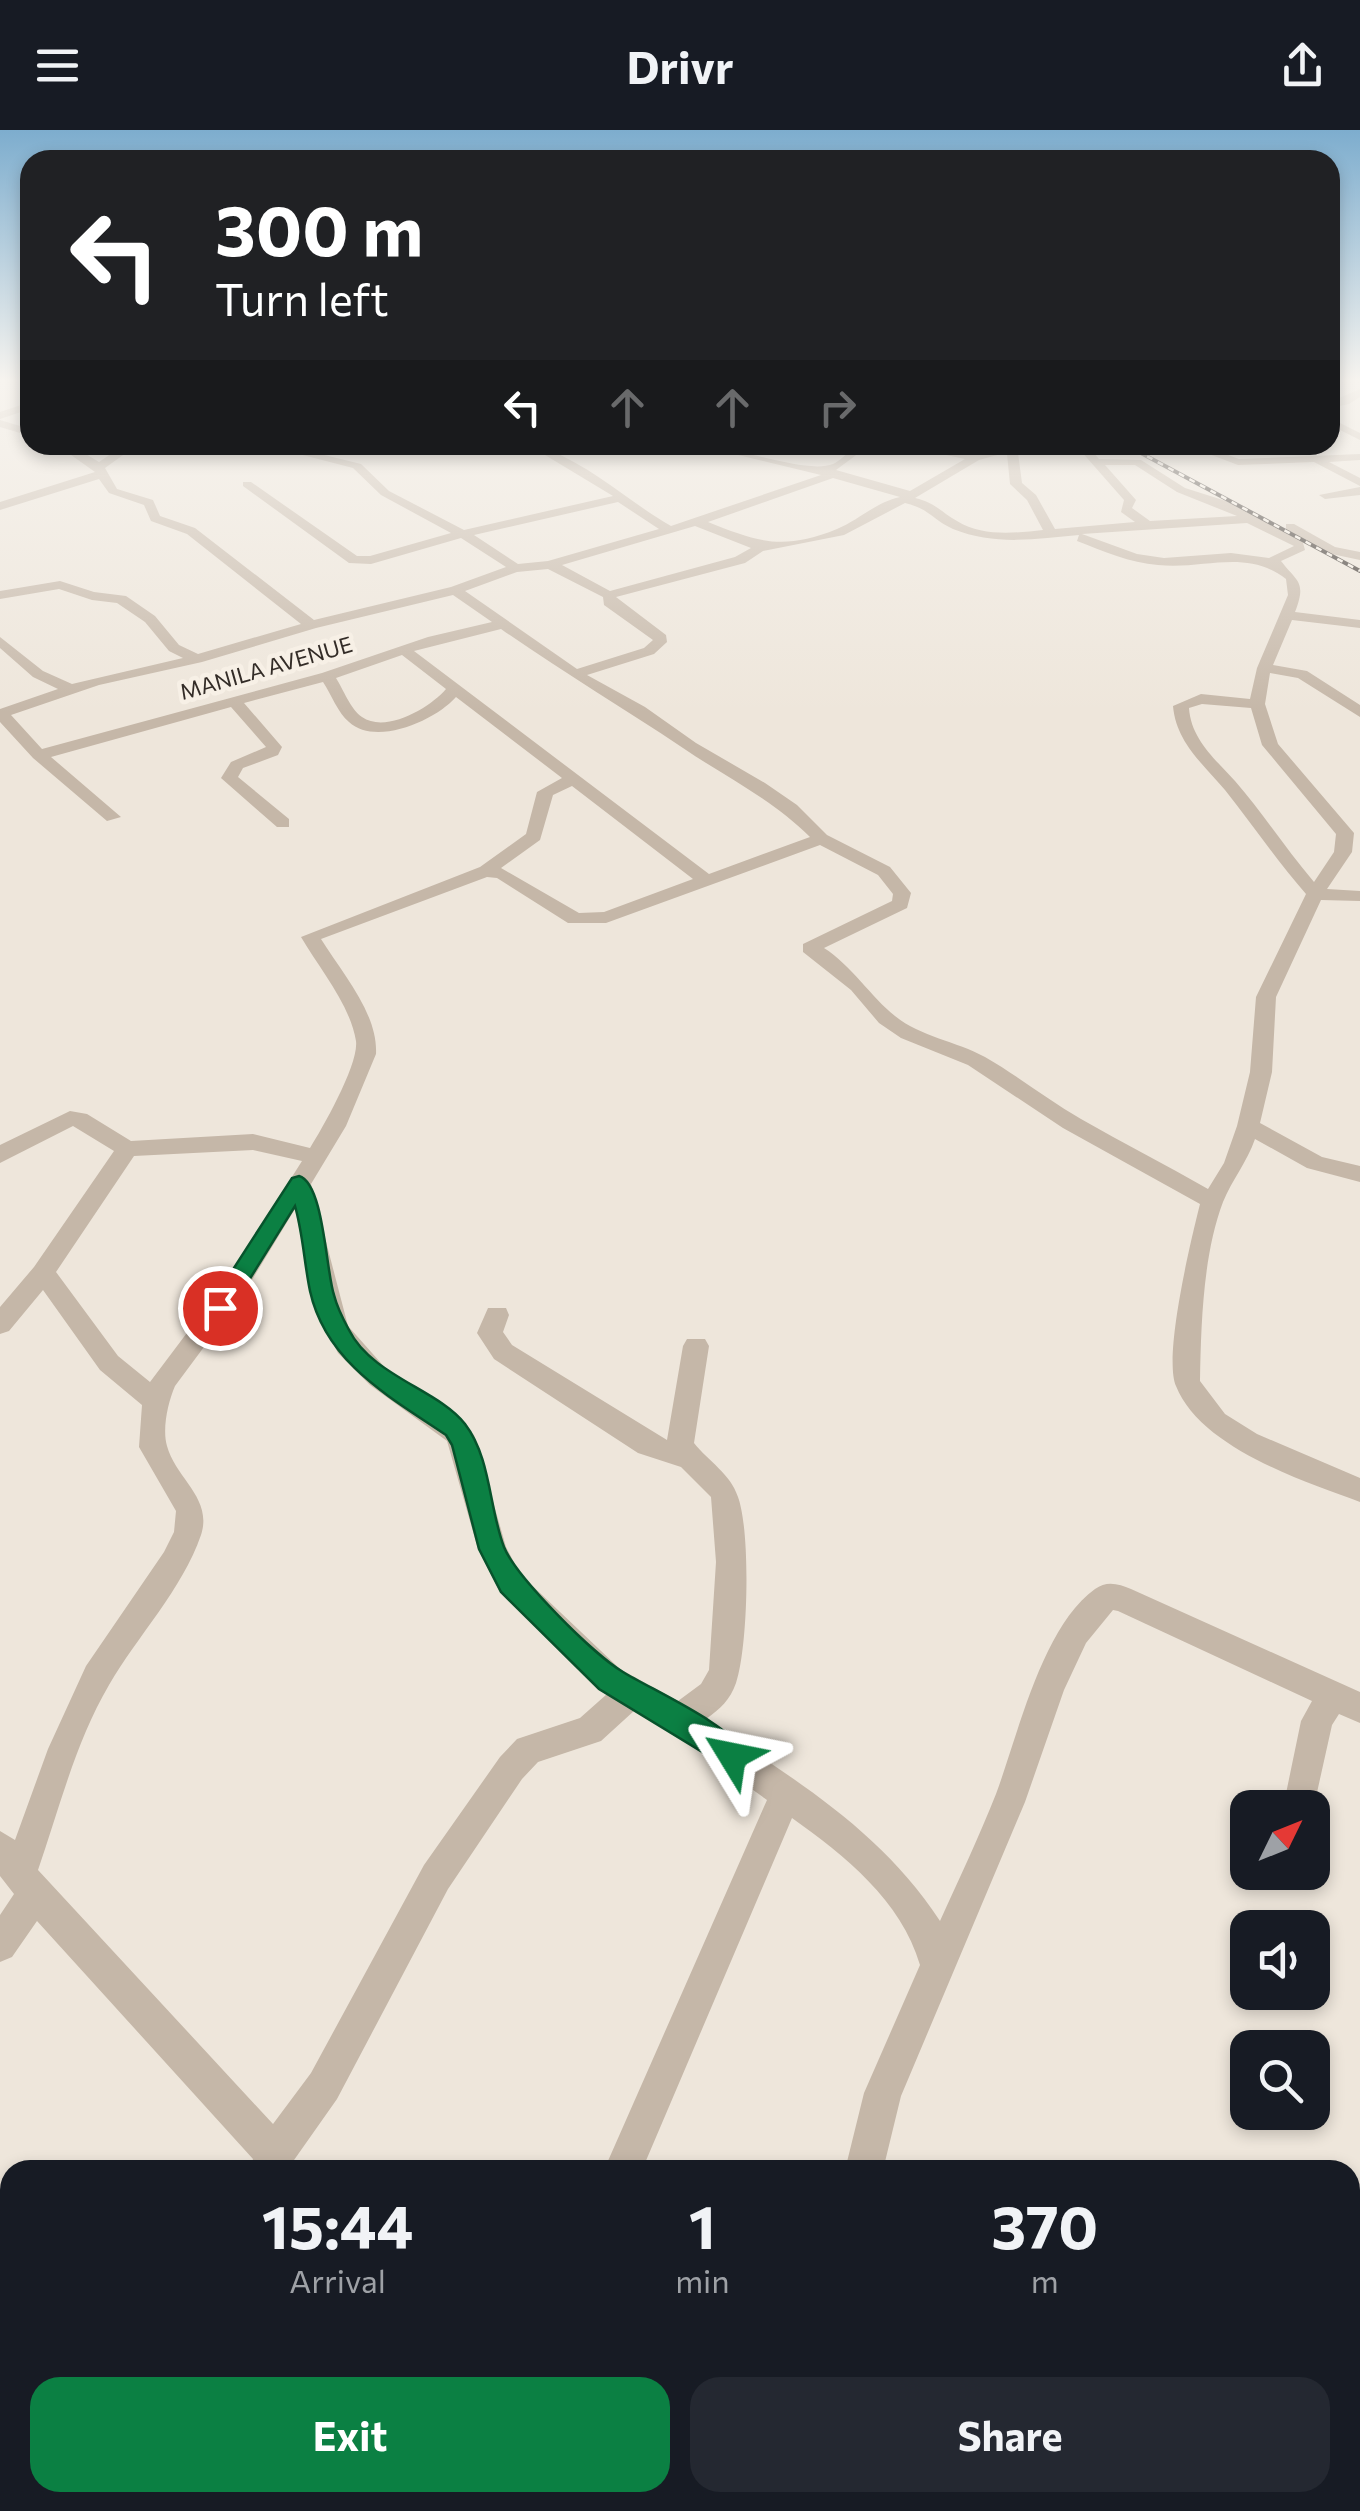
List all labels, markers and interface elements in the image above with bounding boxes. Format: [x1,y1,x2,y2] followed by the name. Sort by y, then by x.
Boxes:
[30,38,85,93] icon: menu
[626,38,734,93] text: Drivr
[1275,38,1330,93] icon: share
[215,185,423,270] text: 300 m
[50,190,180,320] icon: left
[215,270,389,325] text: Turn left
[495,380,550,435] icon: left
[600,380,655,435] icon: ahead
[705,380,760,435] icon: ahead
[810,380,865,435] icon: right
[176,630,355,705] street label: MANILA AVENUE
[178,1266,263,1351] pin
[193,1281,248,1336] icon: arrive
[680,1704,784,1808] position arrow
[1230,1790,1330,1890] north arrow
[1230,1790,1330,2130] map controls
[1230,1910,1330,2010] button: sound
[1230,2030,1330,2130] button: search
[262,2188,413,2261] text: 15:44
[689,2188,716,2261] text: 1
[991,2188,1098,2261] text: 370
[289,2260,386,2300] text: Arrival
[675,2260,730,2300] text: min
[1031,2260,1059,2300] text: m
[30,2377,670,2492] button: Exit
[690,2377,1330,2492] button: Share

